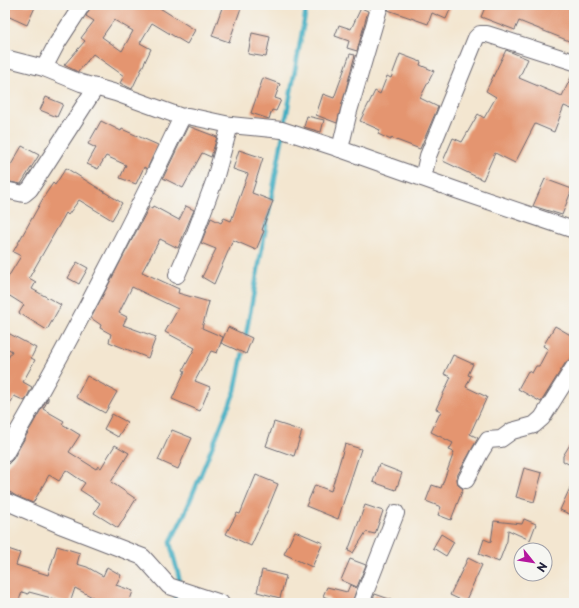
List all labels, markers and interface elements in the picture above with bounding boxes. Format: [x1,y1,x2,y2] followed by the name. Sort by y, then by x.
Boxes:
[513,542,553,582] north arrow
[532,559,552,576] text: N

